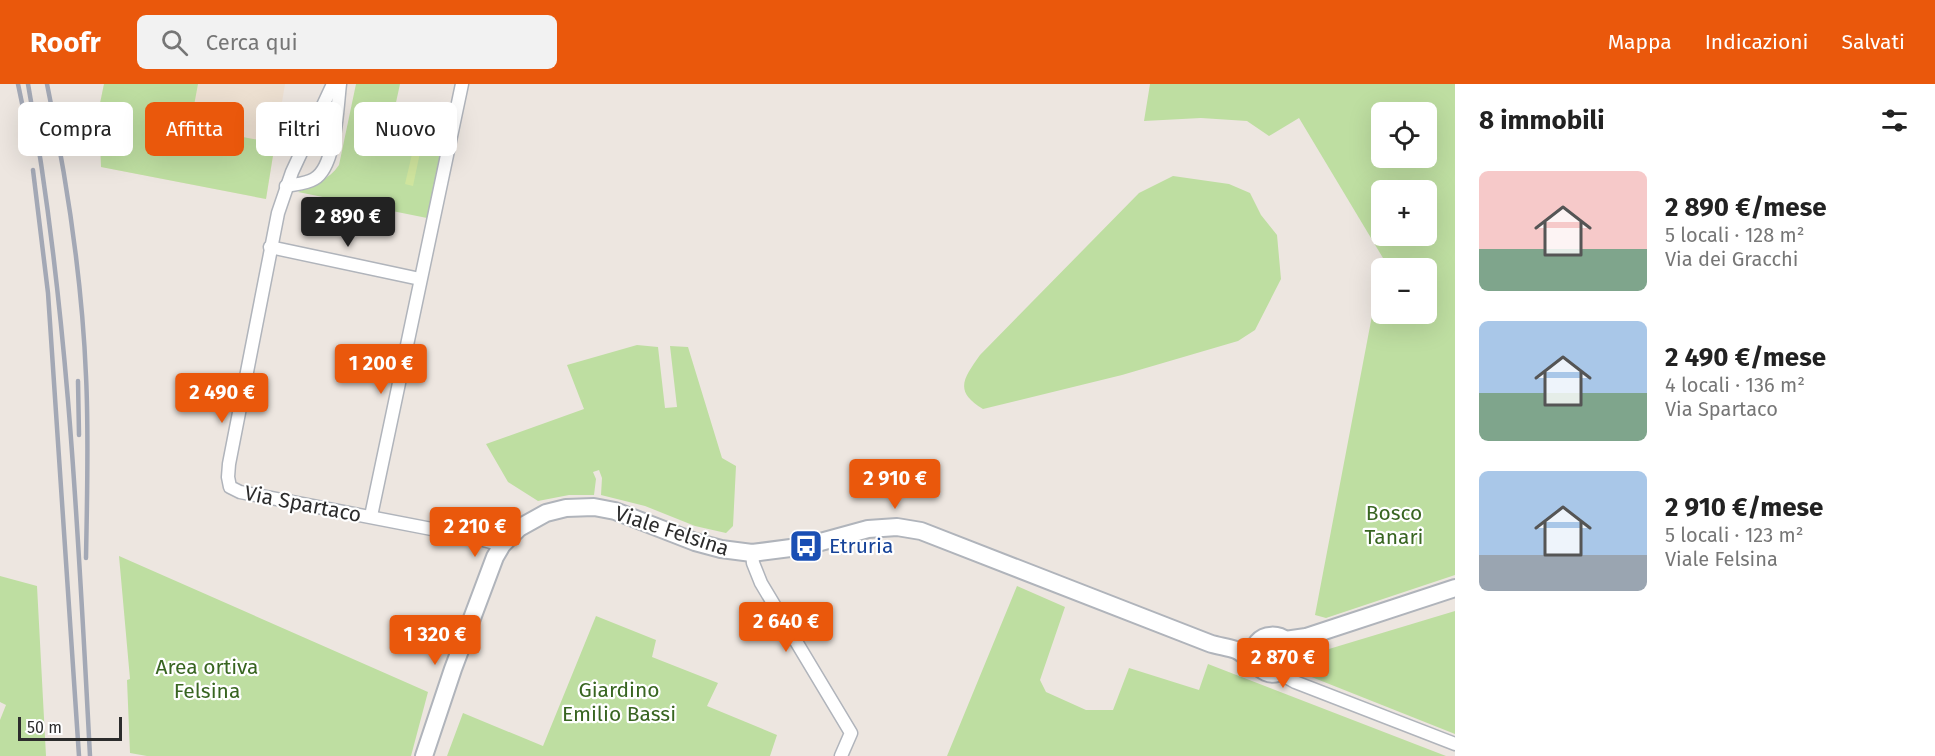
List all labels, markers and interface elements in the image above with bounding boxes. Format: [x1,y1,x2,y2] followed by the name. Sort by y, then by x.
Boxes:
[137,15,557,69] search box
[30,26,101,59] text: Roofr
[158,26,191,59] icon: search
[206,29,298,56] text: Cerca qui
[1608,29,1672,55] text: Mappa
[1705,29,1808,55] text: Indicazioni
[1841,29,1905,55] text: Salvati
[18,102,133,156] chip: Compra
[145,102,244,156] chip: Affitta
[256,102,342,156] chip: Filtri
[354,102,457,156] chip: Nuovo
[1371,102,1437,324] map controls
[1371,102,1437,168] button: locate
[1878,104,1911,137] icon: filters
[1479,105,1605,136] text: 8 immobili
[1371,180,1437,246] button: +
[1665,192,1827,223] text: 2 890 €/mese
[1527,195,1599,267] icon: home
[293,197,403,248] pin: 2 890 €
[315,204,381,228] text: 2 890 €
[1665,223,1805,247] text: 5 locali · 128 m²
[1665,247,1798,271] text: Via dei Gracchi
[1371,258,1437,324] button: −
[1665,342,1826,373] text: 2 490 €/mese
[326,344,436,395] pin: 1 200 €
[1527,345,1599,417] icon: home
[349,351,413,375] text: 1 200 €
[167,373,277,424] pin: 2 490 €
[1665,373,1805,397] text: 4 locali · 136 m²
[189,380,255,404] text: 2 490 €
[1665,397,1778,421] text: Via Spartaco
[840,459,950,510] pin: 2 910 €
[863,466,927,490] text: 2 910 €
[242,480,364,528] street label: Via Spartaco
[1665,492,1823,523] text: 2 910 €/mese
[1527,495,1599,567] icon: home
[612,500,732,562] street label: Viale Felsina
[1365,500,1424,550] park label: Bosco Tanari
[420,507,530,558] pin: 2 210 €
[444,514,506,538] text: 2 210 €
[1665,523,1803,547] text: 5 locali · 123 m²
[788,528,824,564] bus stop icon: Etruria
[829,533,893,559] place label: Etruria
[1665,547,1778,571] text: Viale Felsina
[731,602,841,653] pin: 2 640 €
[753,609,819,633] text: 2 640 €
[380,615,490,666] pin: 1 320 €
[404,622,466,646] text: 1 320 €
[1228,638,1338,689] pin: 2 870 €
[1251,645,1315,669] text: 2 870 €
[155,654,259,704] park label: Area ortiva Felsina
[562,677,676,727] park label: Giardino Emilio Bassi
[18,714,122,742] scale bar
[27,718,62,737] text: 50 m

